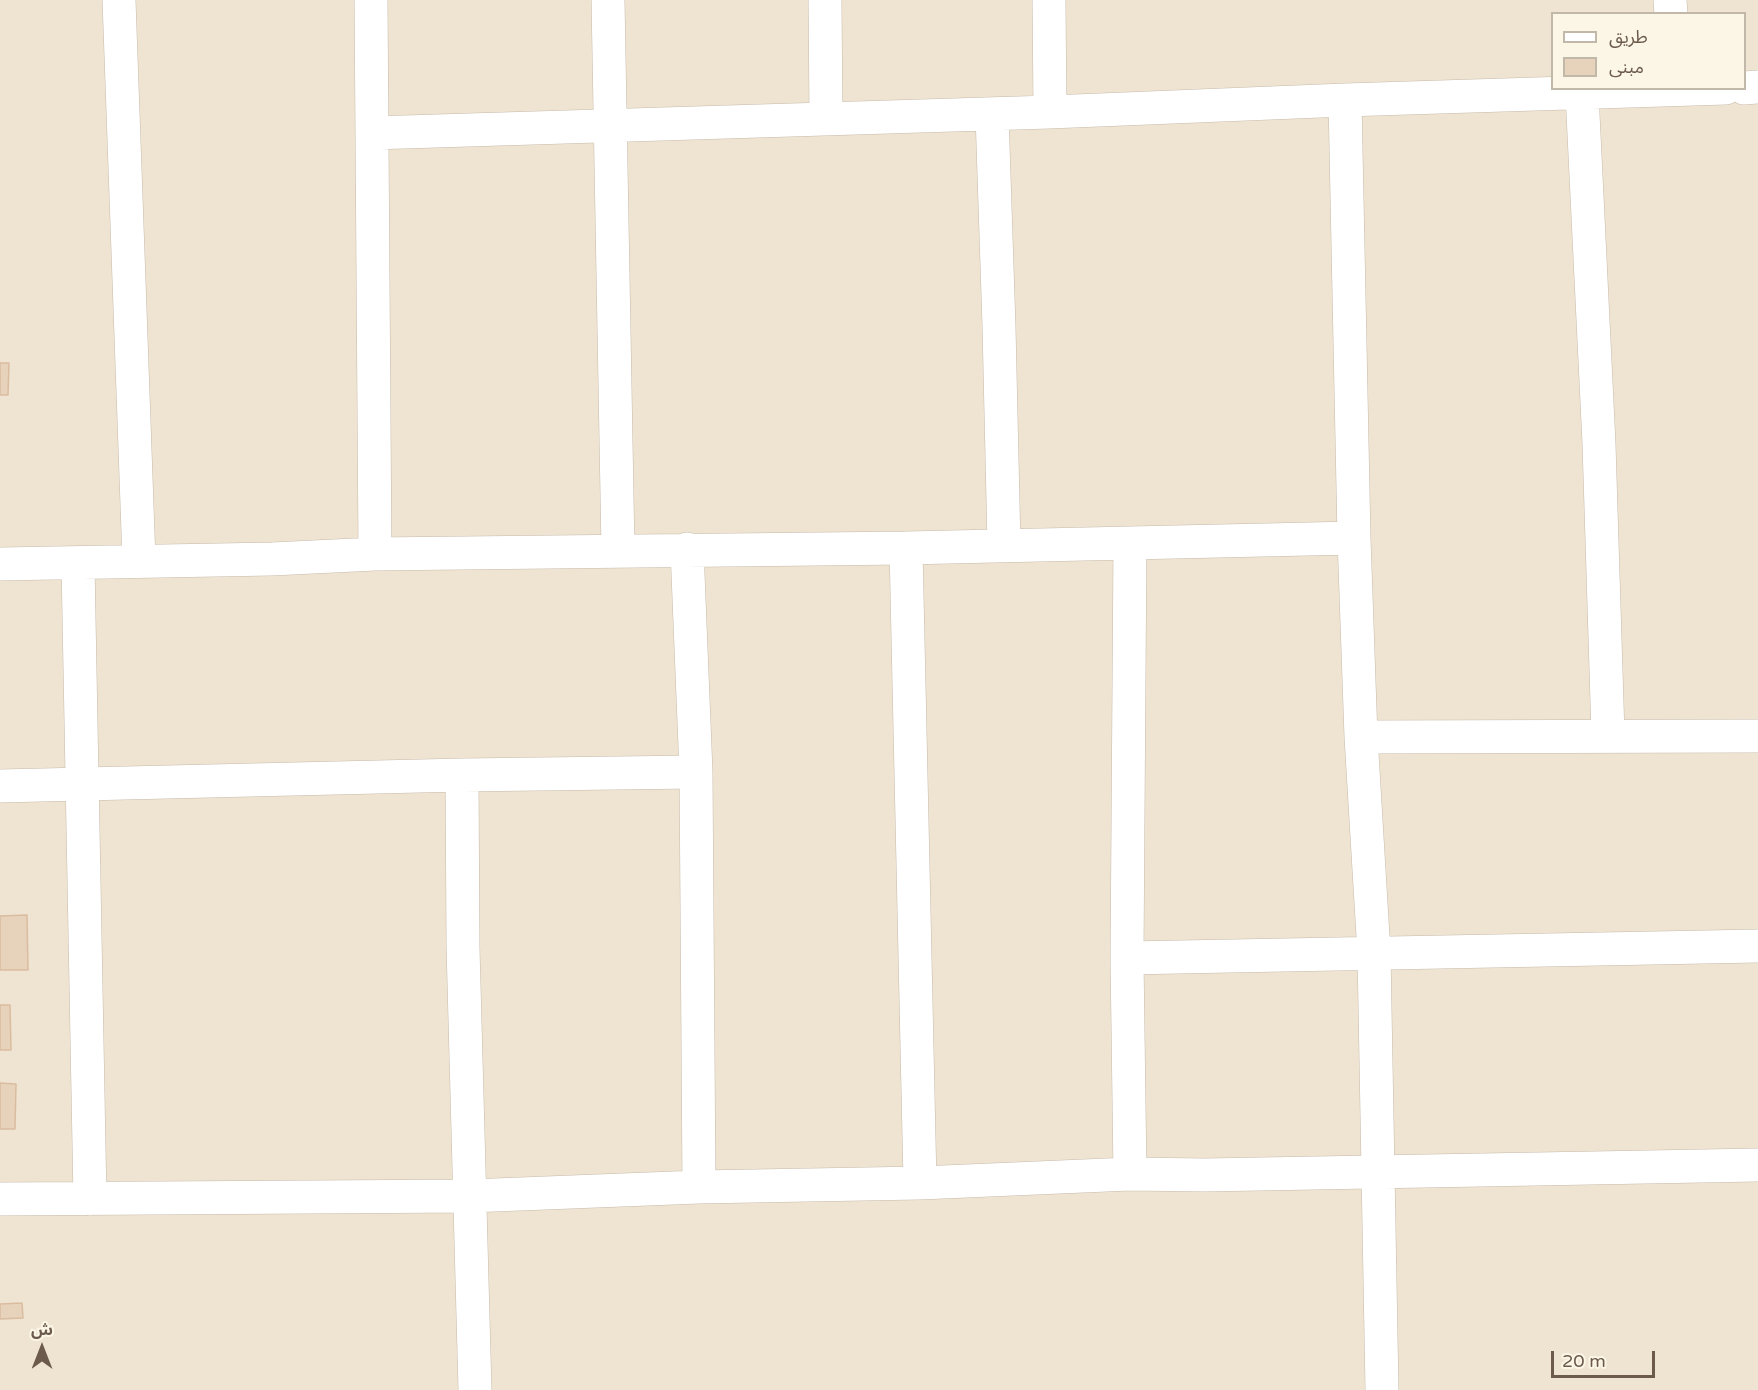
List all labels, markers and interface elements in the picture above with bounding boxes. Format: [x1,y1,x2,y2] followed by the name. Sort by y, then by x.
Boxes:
[1551,12,1746,90] legend
[1609,26,1648,48] text: طريق
[1609,56,1644,78] text: مبنى
[12,1318,72,1378] north arrow
[31,1320,53,1340] text: ش
[1554,1339,1658,1377] scale bar
[1562,1350,1606,1372] text: 20 m

